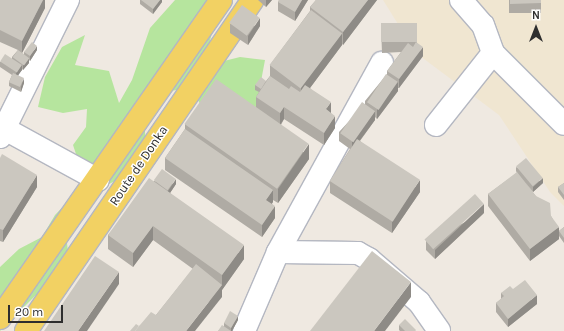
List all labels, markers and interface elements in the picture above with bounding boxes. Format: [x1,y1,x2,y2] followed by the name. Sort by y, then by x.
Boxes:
[516,8,556,48] north arrow
[532,9,540,22] text: N
[107,123,171,209] street label: Route de Donka
[10,297,65,323] scale bar
[15,305,43,319] text: 20 m

